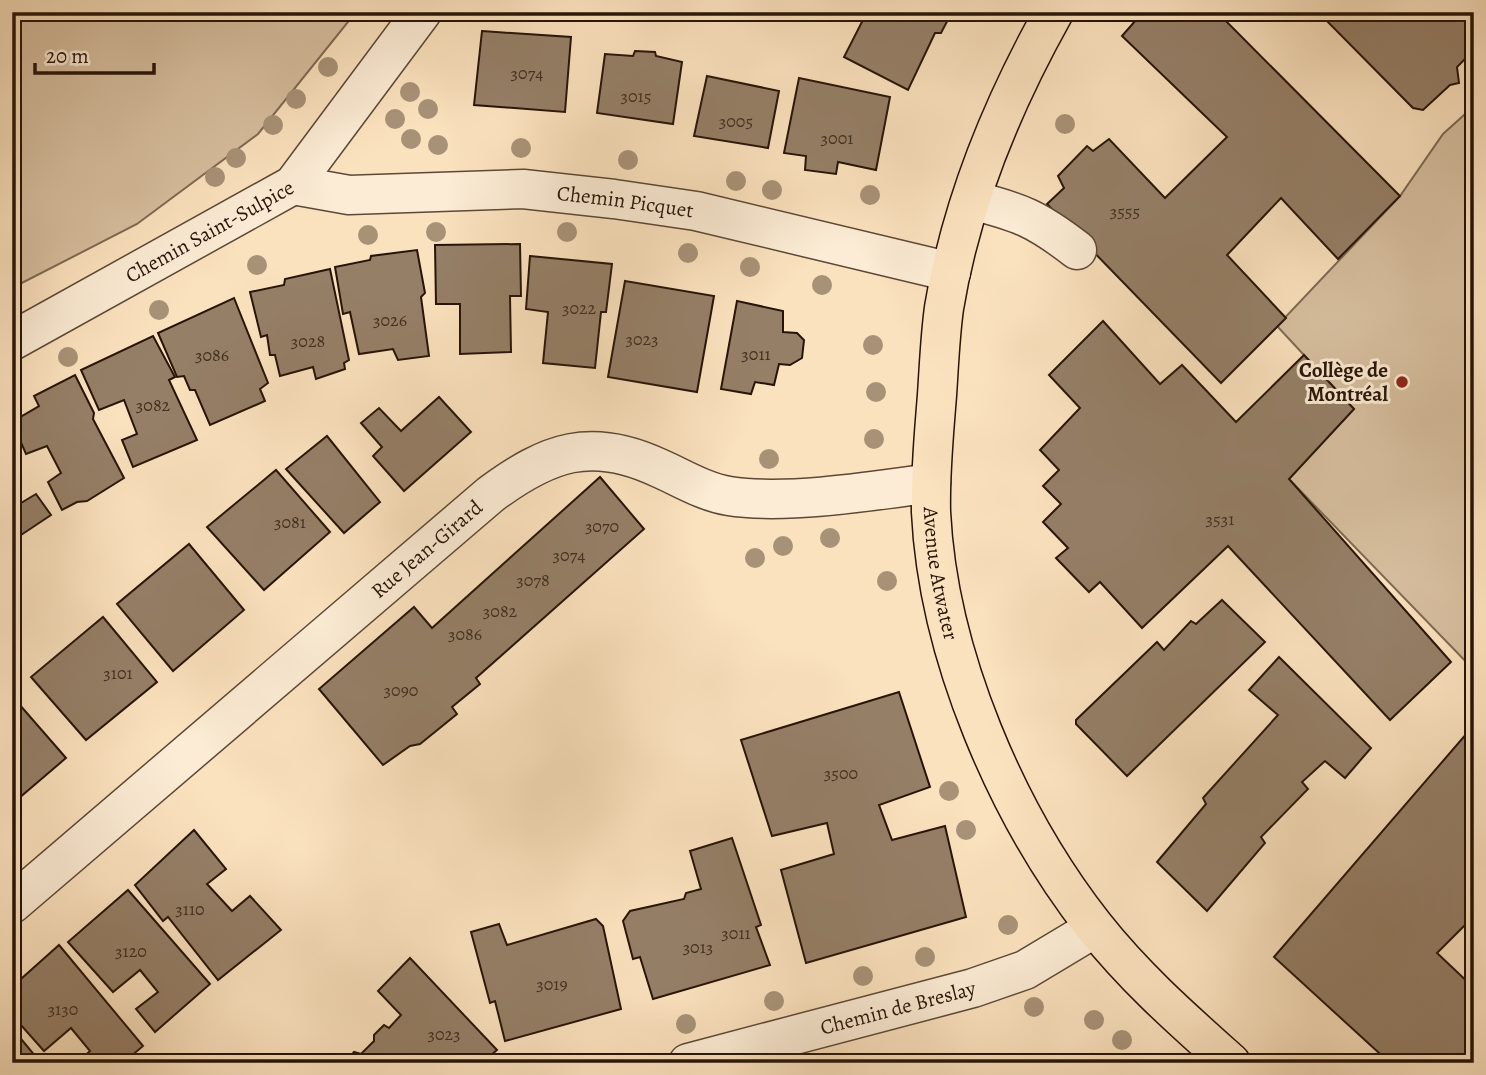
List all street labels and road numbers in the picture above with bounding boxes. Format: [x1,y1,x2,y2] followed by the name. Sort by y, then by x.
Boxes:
[120,173,299,289] street label: Chemin Saint-Sulpice
[556,179,695,224] street label: Chemin Picquet
[365,493,489,605] street label: Rue Jean-Girard
[917,505,965,643] street label: Avenue Atwater
[817,974,979,1042] street label: Chemin de Breslay

